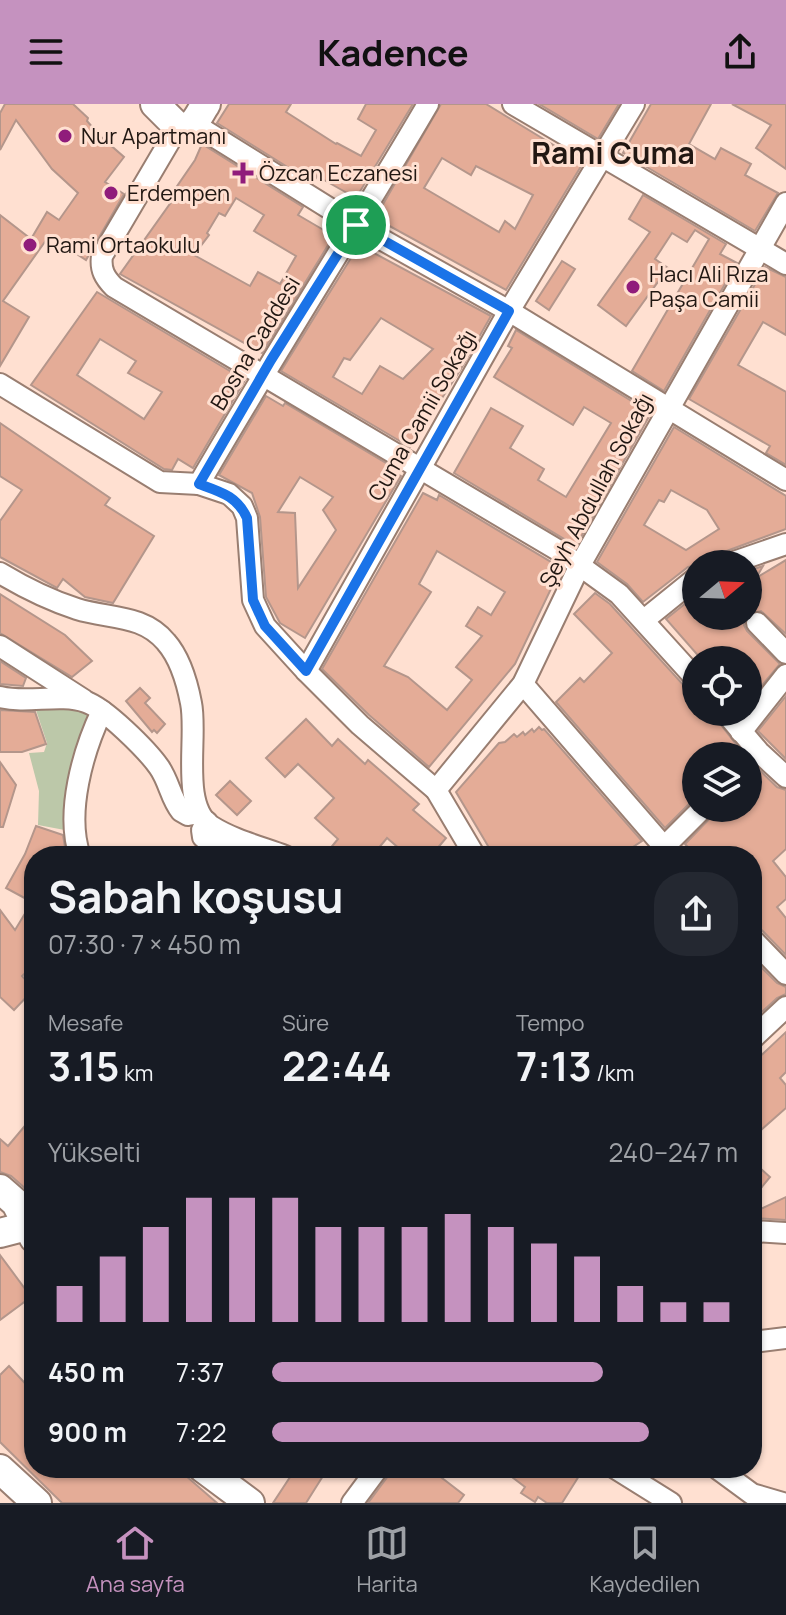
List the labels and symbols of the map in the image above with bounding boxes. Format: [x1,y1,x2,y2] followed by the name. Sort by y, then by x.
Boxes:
[81,121,226,151] place label: Nur Apartmanı
[56,127,74,145] marker: Nur Apartmanı
[531,132,695,173] district label: Rami Cuma
[259,158,418,188] place label: Özcan Eczanesi
[234,164,252,182] marker: Özcan Eczanesi
[127,178,230,208] place label: Erdempen
[102,184,120,202] marker: Erdempen
[322,191,390,259] pin
[46,230,200,260] place label: Rami Ortaokulu
[21,236,39,254] marker: Rami Ortaokulu
[649,259,769,314] place label: Hacı Ali Rıza Paşa Camii
[203,270,307,416] street label: Bosna Caddesi
[624,278,642,296] marker: Hacı Ali Rıza Paşa Camii
[361,324,483,506] street label: Cuma Camii Sokağı
[532,388,660,592] street label: Şeyh Abdullah Sokağı
[682,550,762,630] north arrow

